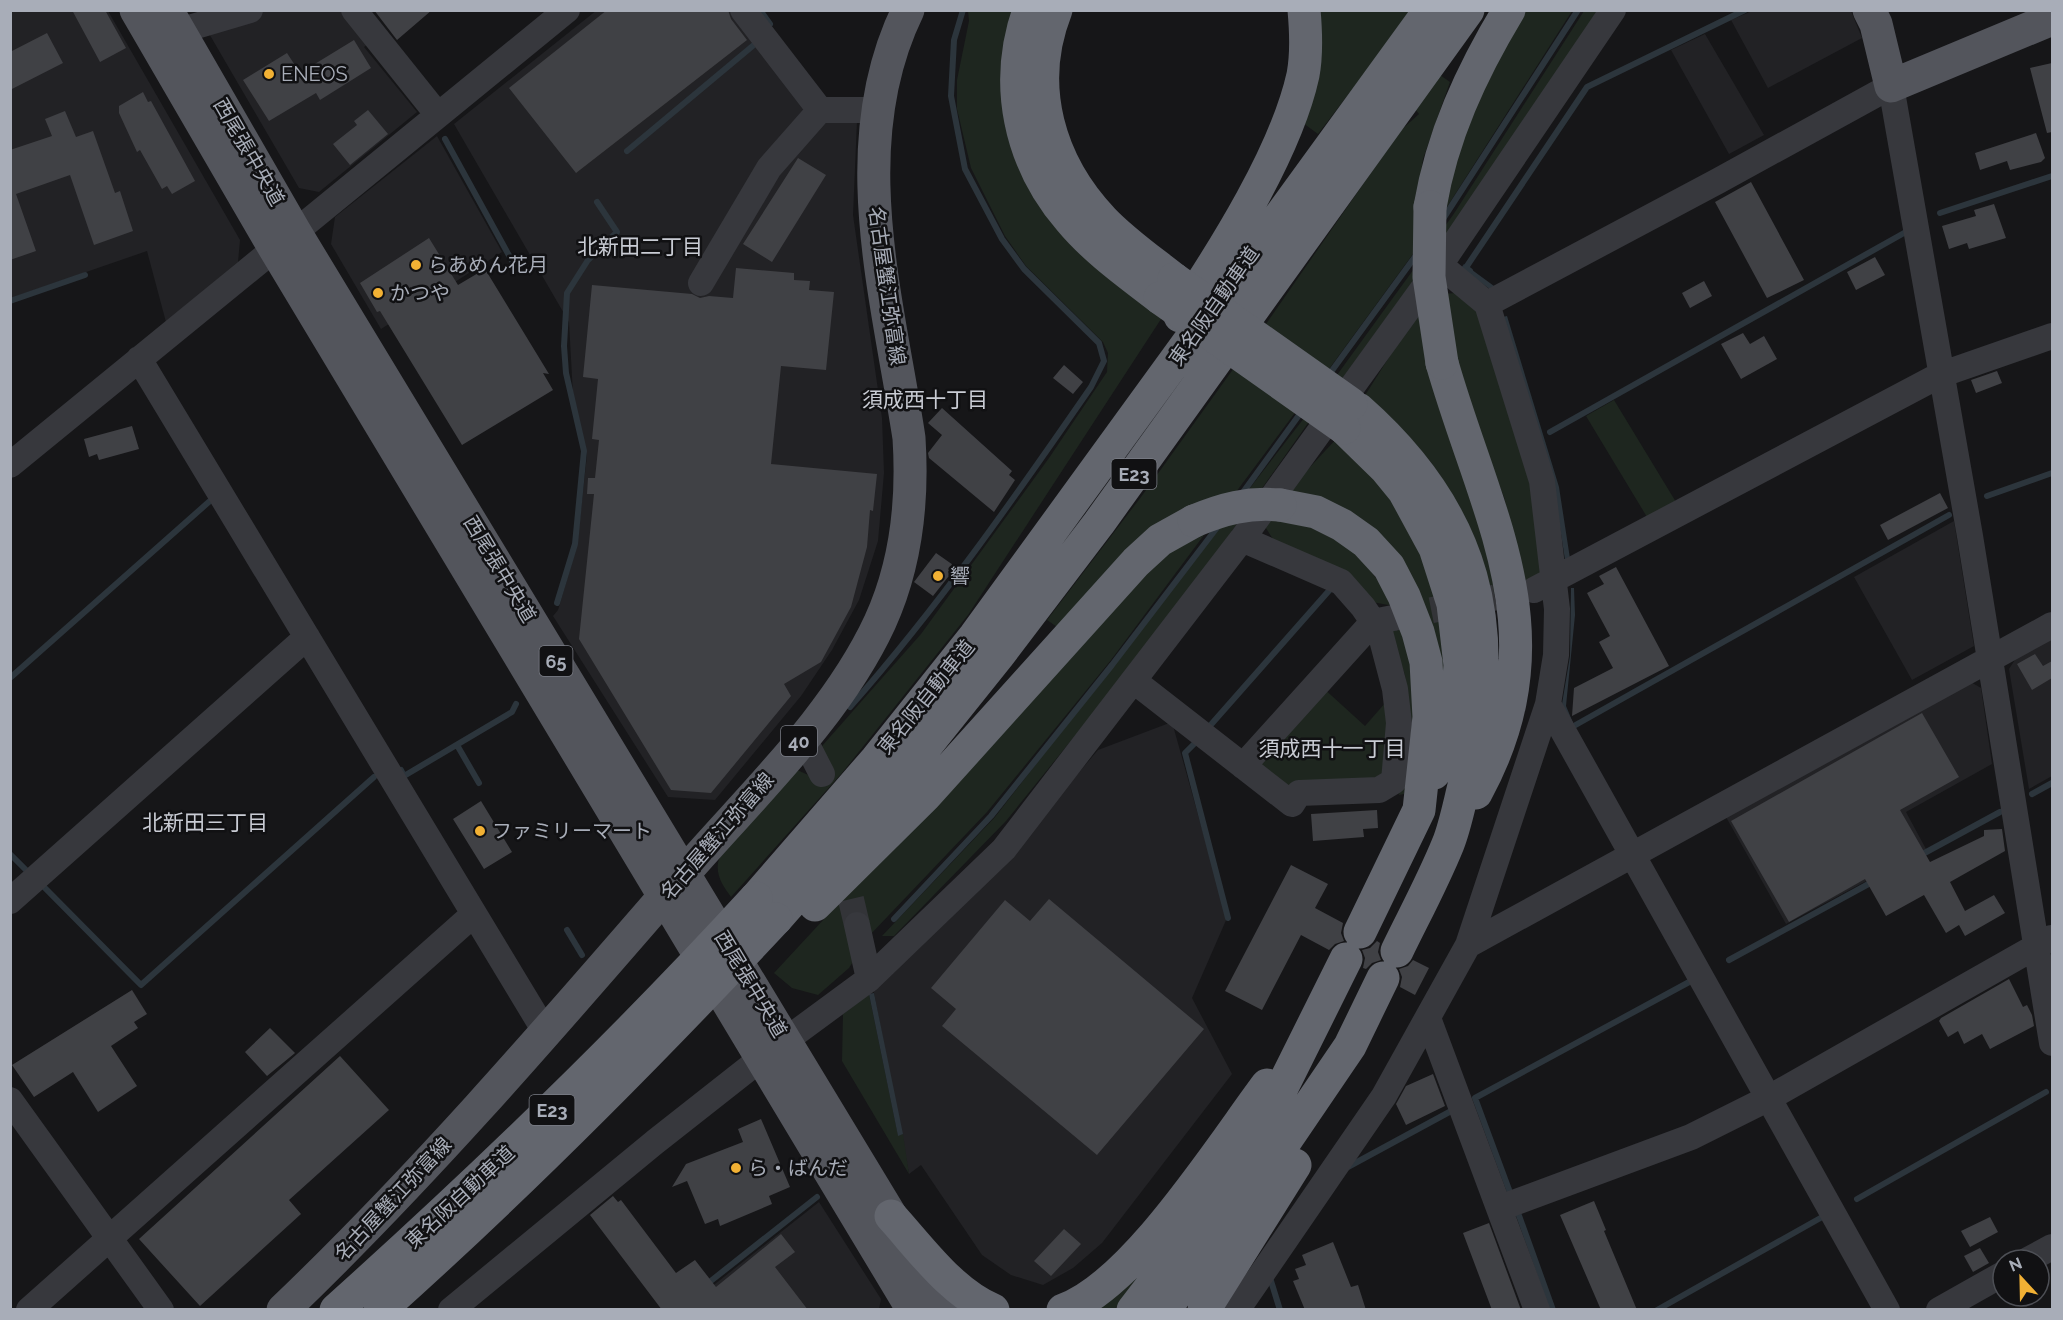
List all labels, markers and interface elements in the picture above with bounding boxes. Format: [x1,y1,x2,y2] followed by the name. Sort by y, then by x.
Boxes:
[281,62,348,86] place label: ENEOS
[262,67,276,81] marker: ENEOS
[209,94,289,210] street label: 西尾張中央道
[864,205,910,367] street label: 名古屋蟹江弥富線
[577,234,703,259] district label: 北新田二丁目
[1164,242,1264,370] street label: 東名阪自動車道
[428,253,548,277] place label: らあめん花月
[409,258,423,272] marker: らあめん花月
[390,281,450,305] place label: かつや
[371,286,385,300] marker: かつや
[862,387,988,412] district label: 須成西十丁目
[1112,459,1156,489] road number: E23
[459,511,541,627] street label: 西尾張中央道
[950,564,970,588] place label: 響
[931,569,945,583] marker: 響
[873,635,979,759] street label: 東名阪自動車道
[540,646,572,676] road number: 65
[781,726,817,756] road number: 40
[1259,736,1406,761] district label: 須成西十一丁目
[655,768,779,904] street label: 名古屋蟹江弥富線
[142,810,268,835] district label: 北新田三丁目
[492,819,652,843] place label: ファミリーマート
[473,824,487,838] marker: ファミリーマート
[710,926,792,1042] street label: 西尾張中央道
[530,1095,574,1125] road number: E23
[330,1132,456,1266] street label: 名古屋蟹江弥富線
[401,1140,519,1254] street label: 東名阪自動車道
[748,1156,848,1180] place label: ら・ばんだ
[729,1161,743,1175] marker: ら・ばんだ
[1991,1248,2051,1308] north arrow
[2006,1253,2025,1276] text: N

